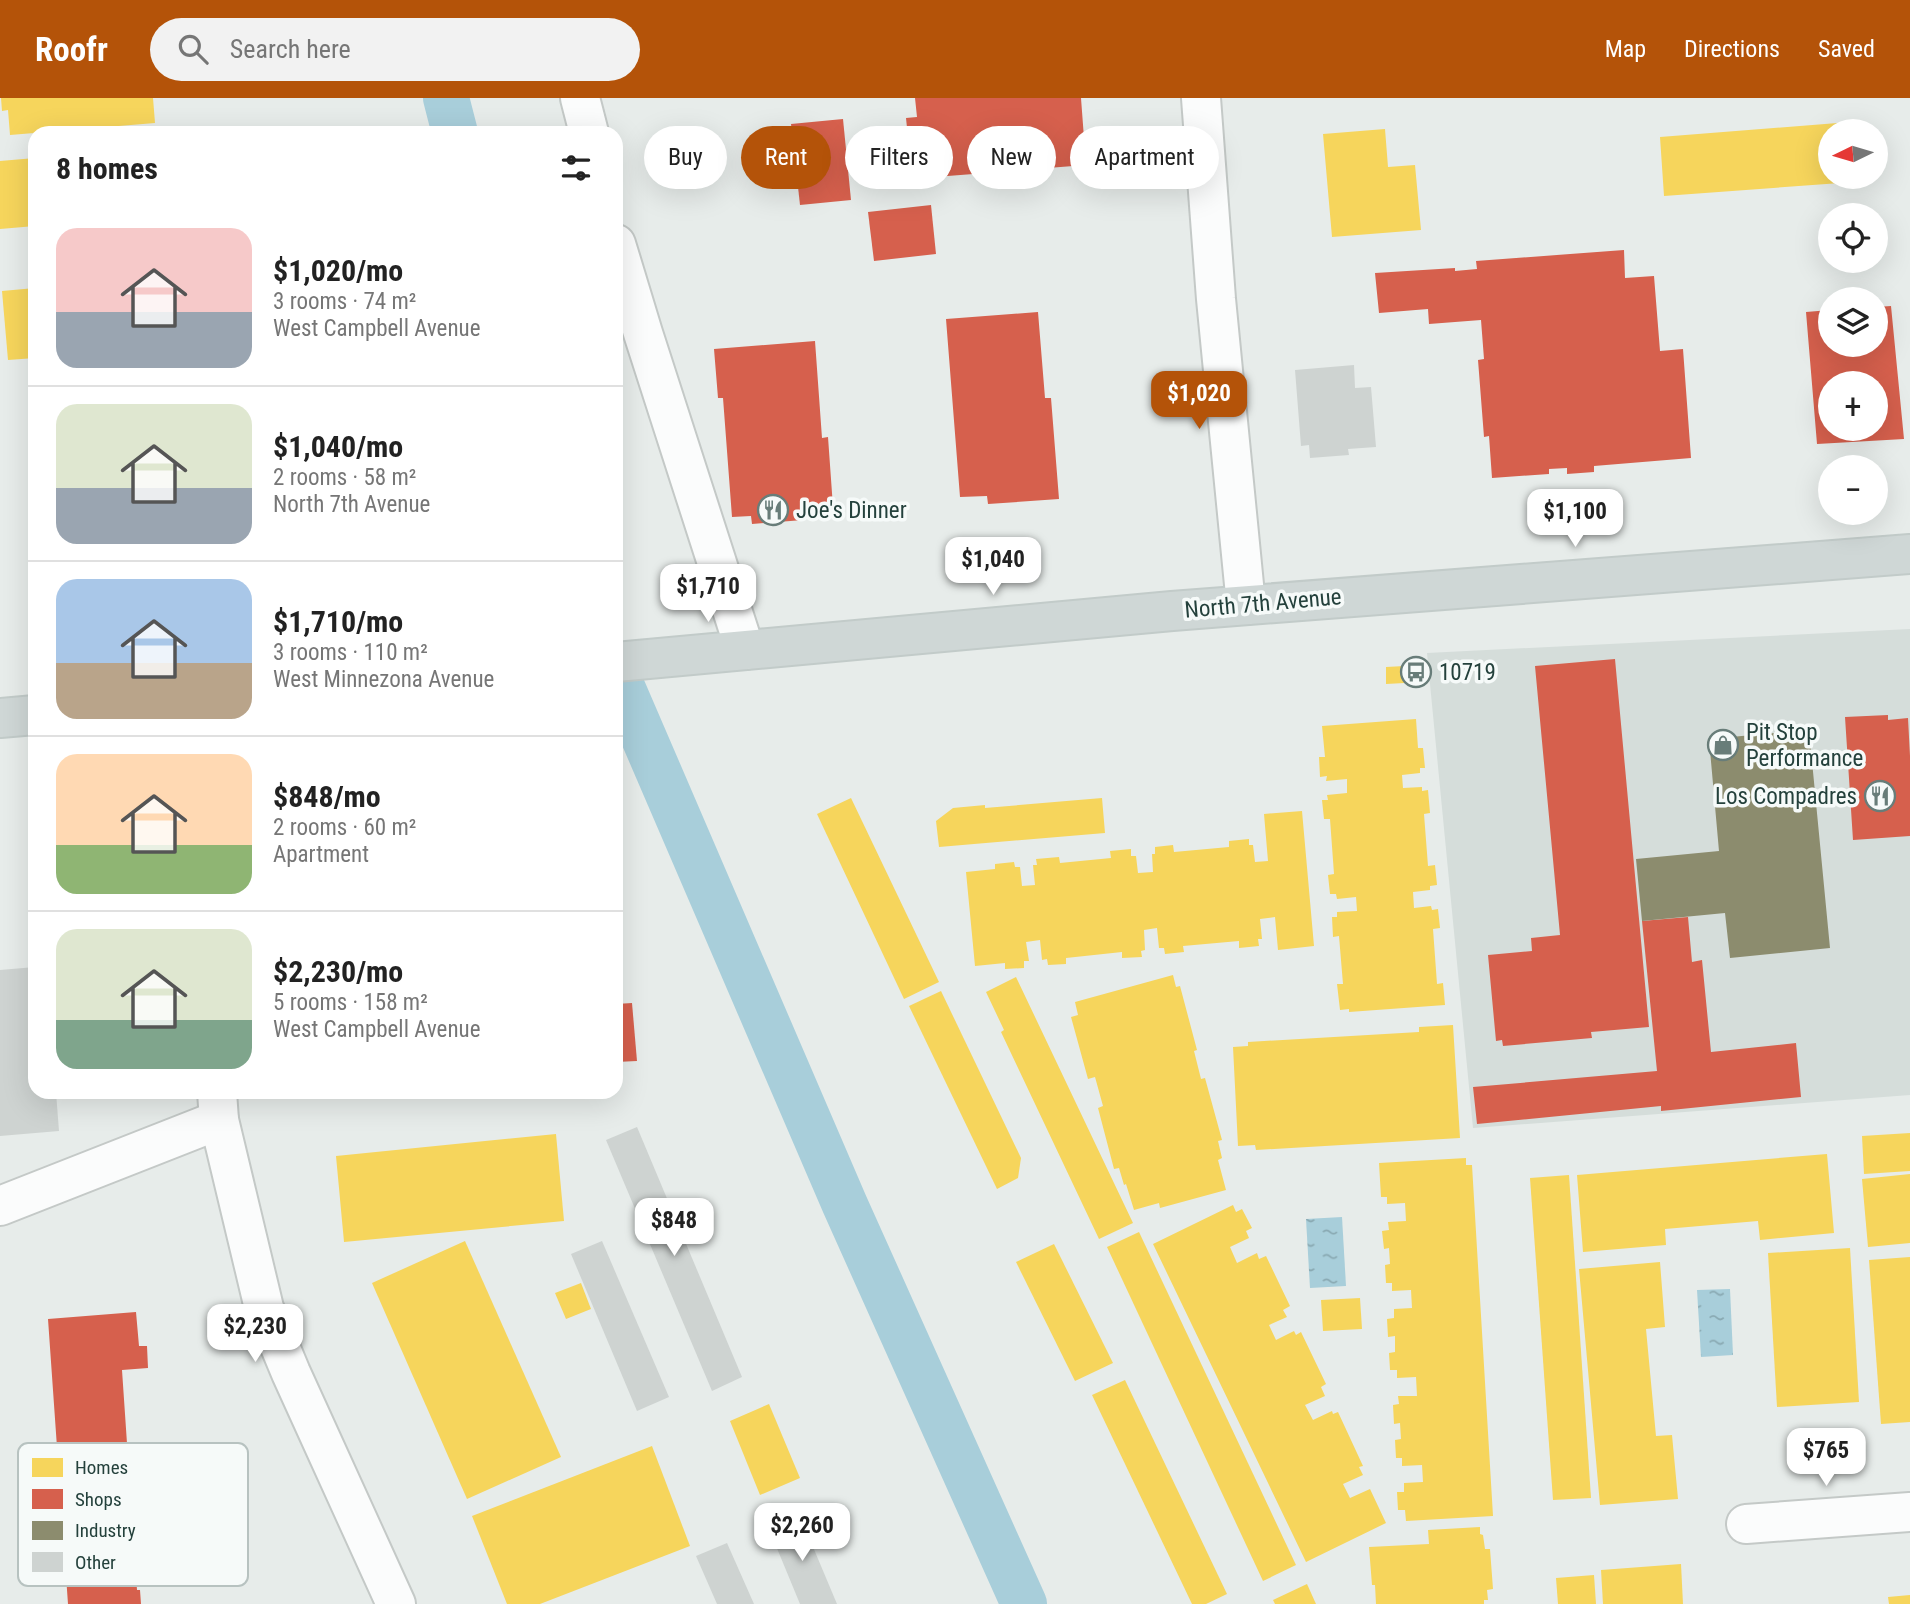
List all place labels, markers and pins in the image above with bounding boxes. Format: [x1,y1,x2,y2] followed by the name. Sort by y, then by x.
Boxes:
[1142,372,1256,431] pin: $1,020
[1518,490,1632,549] pin: $1,100
[756,493,790,527] restaurant icon: Joe's Dinner
[796,497,907,524] place label: Joe's Dinner
[936,538,1050,597] pin: $1,040
[651,564,765,624] pin: $1,710
[1399,655,1433,689] bus stop icon: 10719
[1439,659,1496,686] place label: 10719
[1746,719,1863,772] place label: Pit Stop Performance
[1706,728,1740,762] shop icon: Pit Stop Performance
[1863,779,1897,813] restaurant icon: Los Compadres
[1715,783,1857,810] place label: Los Compadres
[633,1198,715,1258] pin: $848
[198,1304,312,1364] pin: $2,230
[1785,1428,1867,1488] pin: $765
[745,1504,859,1563] pin: $2,260

